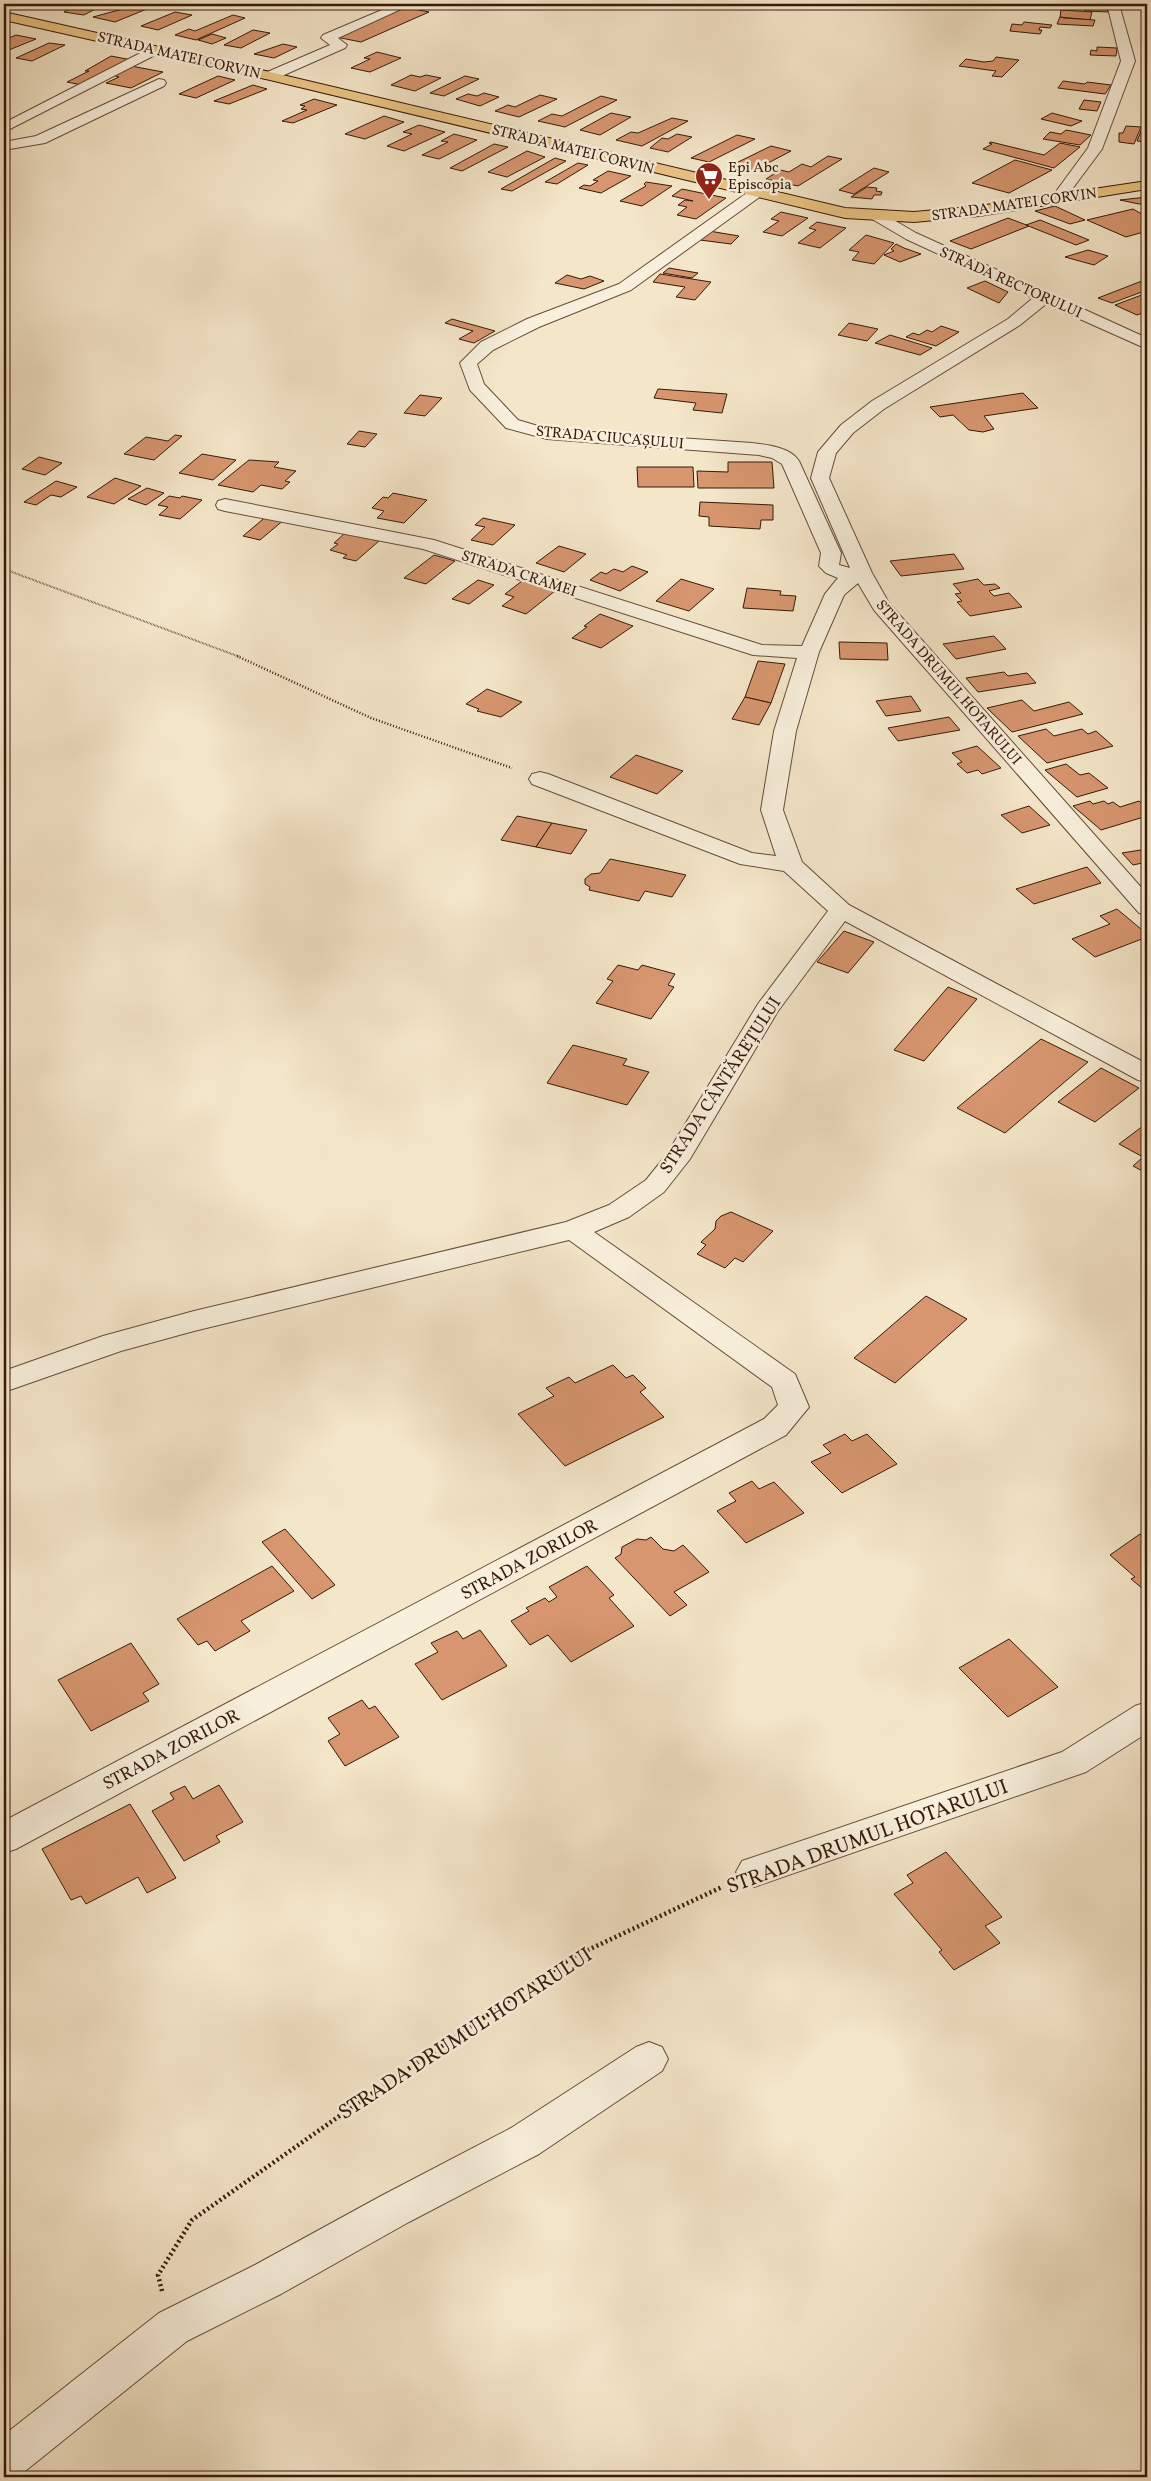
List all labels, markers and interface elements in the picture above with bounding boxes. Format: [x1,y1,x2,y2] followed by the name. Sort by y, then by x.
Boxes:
[95,27,262,85] street label: STRADA MATEI CORVIN
[489,120,656,181] street label: STRADA MATEI CORVIN
[728,158,792,196] place label: Epi Abc Episcopia
[694,161,724,200] supermarket icon: Epi Abc Episcopia
[930,183,1098,227] street label: STRADA MATEI CORVIN
[936,242,1085,324] street label: STRADA RECTORULUI
[535,422,685,455] street label: STRADA CIUCAȘULUI
[458,546,579,603] street label: STRADA CRAMEI
[870,596,1026,770] street label: STRADA DRUMUL HOTARULUI
[654,992,788,1179] street label: STRADA CÂNTĂREȚULUI
[457,1514,603,1607] street label: STRADA ZORILOR
[99,1704,245,1797] street label: STRADA ZORILOR
[723,1773,1012,1902] street label: STRADA DRUMUL HOTARULUI
[333,1941,598,2127] street label: STRADA DRUMUL HOTARULUI

